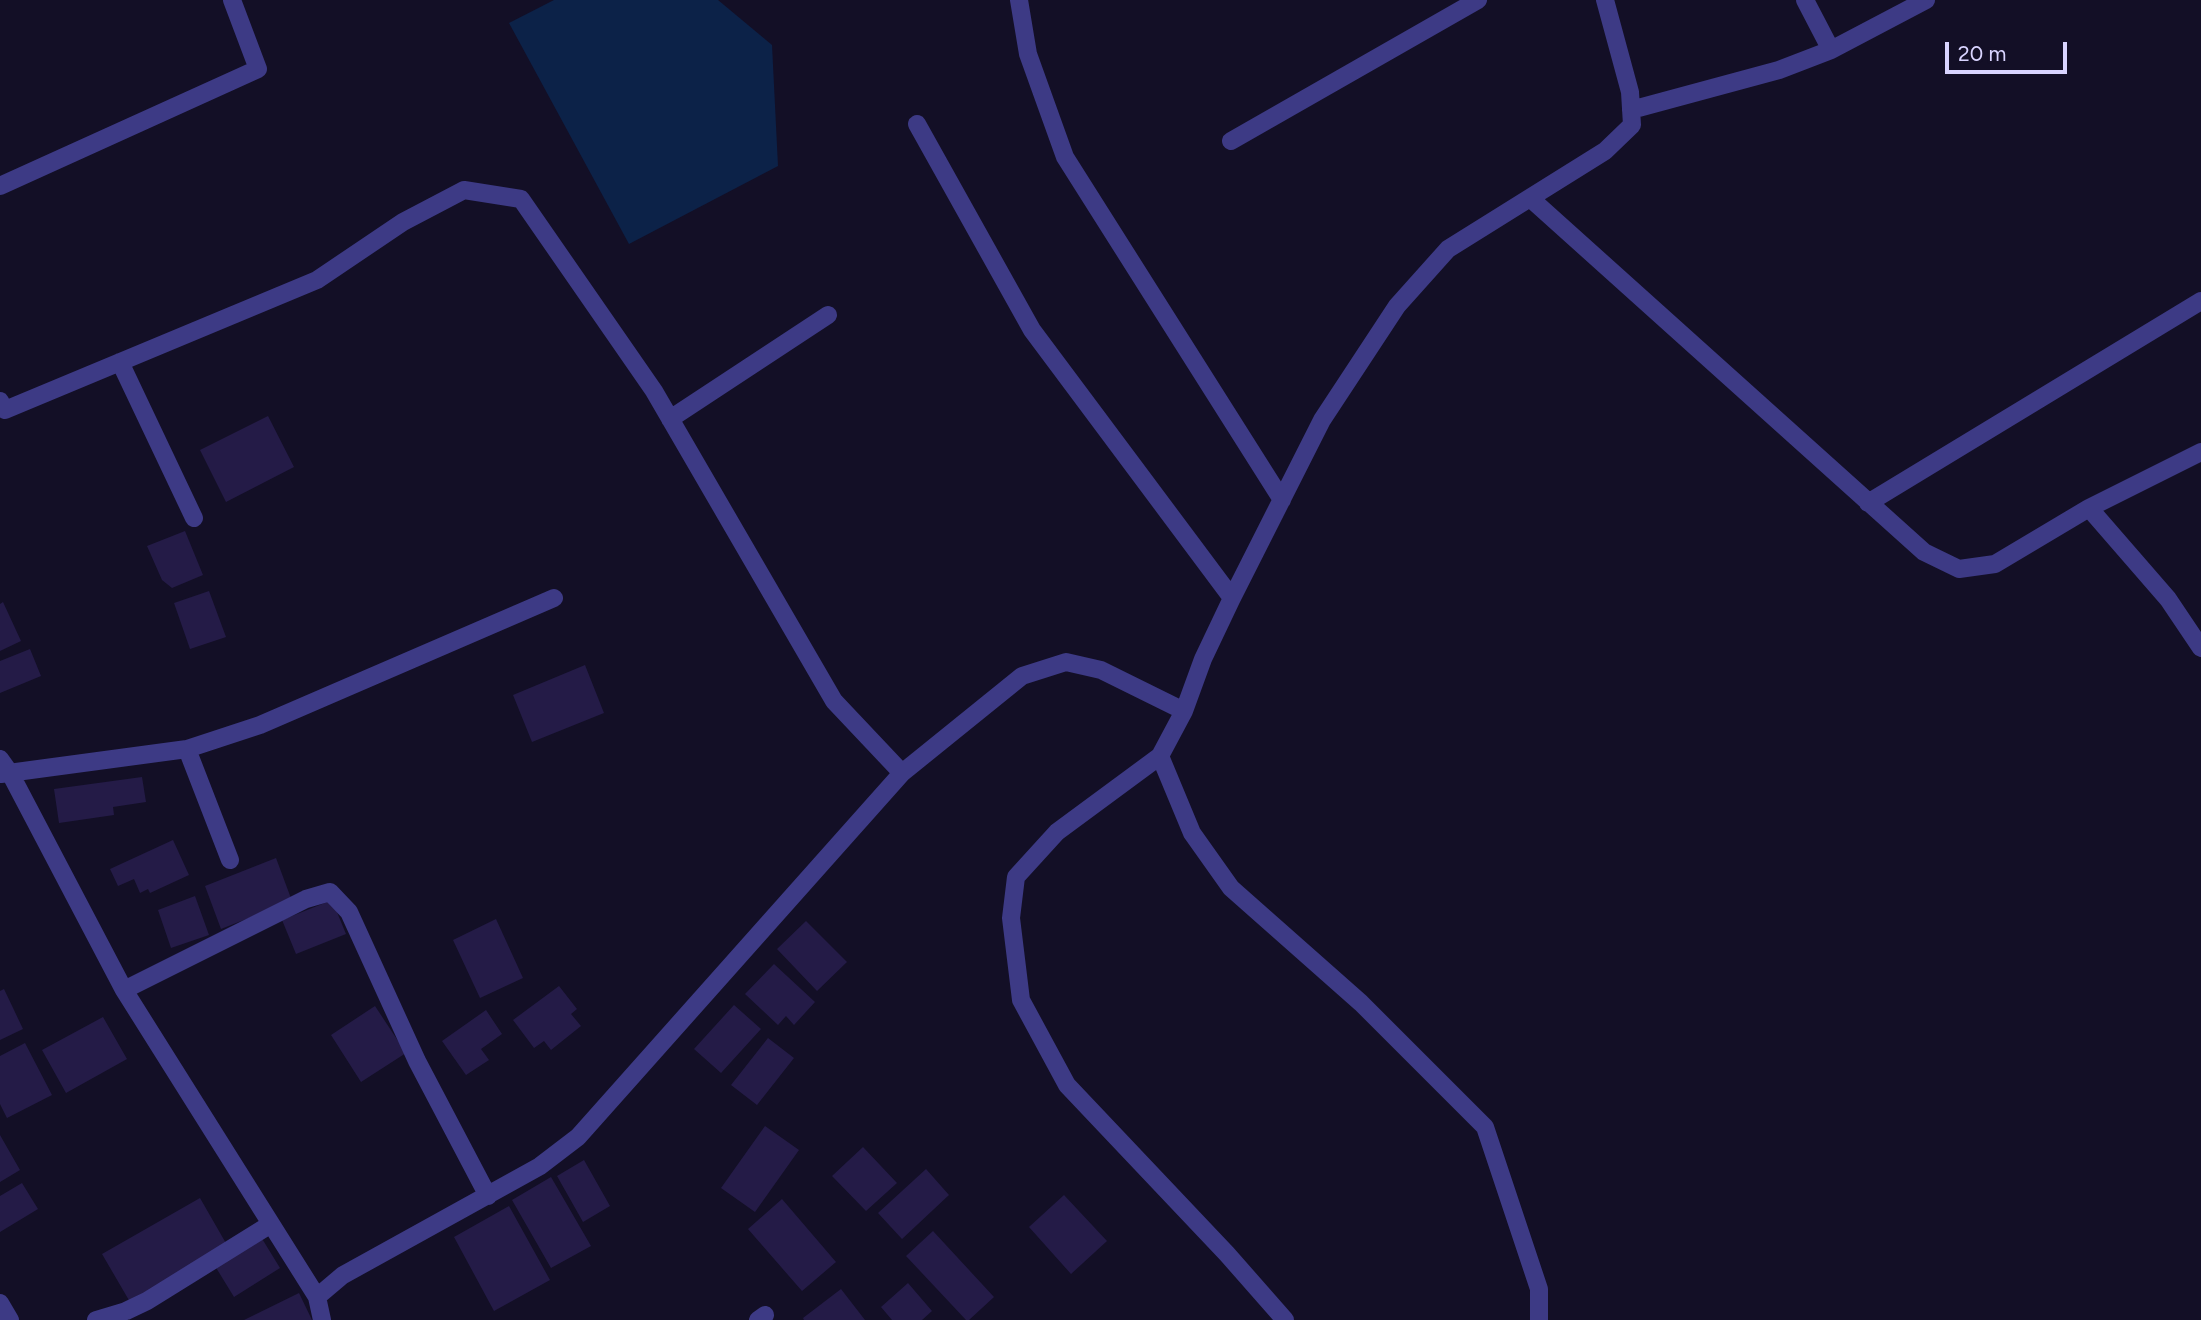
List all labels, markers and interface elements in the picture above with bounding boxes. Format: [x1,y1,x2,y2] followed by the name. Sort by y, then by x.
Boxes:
[1949,28,2072,72] scale bar
[1958,41,2006,66] text: 20 m

